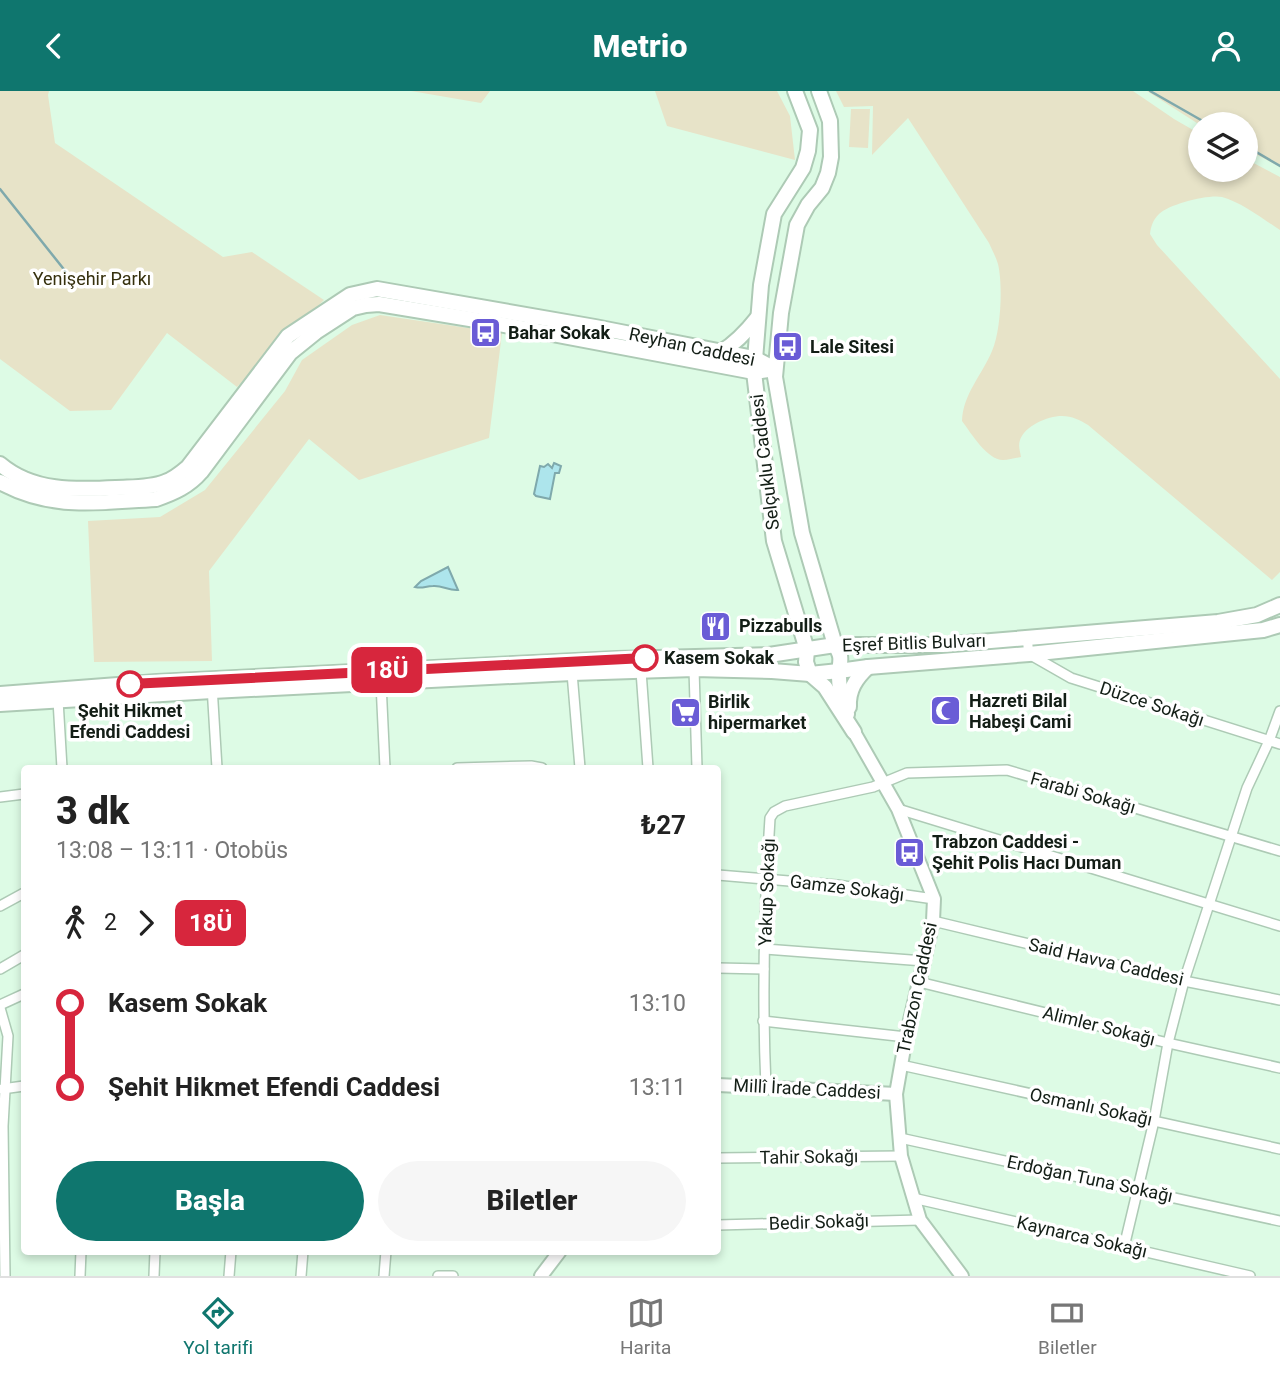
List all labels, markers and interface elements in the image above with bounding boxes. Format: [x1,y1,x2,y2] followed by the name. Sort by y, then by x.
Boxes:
[35,27,73,65] icon: back
[593,27,687,65] text: Metrio
[1207,27,1245,65] icon: person
[1188,112,1258,182] map controls
[1188,112,1258,182] button: layers
[33,268,151,289] park label: Yenişehir Parkı
[468,316,502,350] bus stop icon: Bahar Sokak
[508,322,610,343] place label: Bahar Sokak
[627,323,757,370] street label: Reyhan Caddesi
[770,330,804,364] bus stop icon: Lale Sitesi
[810,336,894,357] place label: Lale Sitesi
[746,393,783,531] street label: Selçuklu Caddesi
[699,609,733,643] restaurant icon: Pizzabulls
[739,615,822,636] place label: Pizzabulls
[842,629,986,656] street label: Eşref Bitlis Bulvarı
[632,645,658,671] marker: Kasem Sokak
[347,647,427,693] line badge: 18Ü
[664,647,775,668] place label: Kasem Sokak
[365,656,409,684] text: 18Ü
[117,671,143,697] marker: Şehit Hikmet Efendi Caddesi
[1097,677,1207,730] street label: Düzce Sokağı
[969,690,1071,732] place label: Hazreti Bilal Habeşi Cami
[708,691,806,733] place label: Birlik hipermarket
[929,694,963,728] mosque icon: Hazreti Bilal Habeşi Cami
[668,695,702,729] supermarket icon: Birlik hipermarket
[70,700,190,742] place label: Şehit Hikmet Efendi Caddesi
[1028,767,1138,818] street label: Farabi Sokağı
[56,789,129,833] text: 3 dk
[641,810,686,840] text: ₺27
[932,831,1121,873] place label: Trabzon Caddesi - Şehit Polis Hacı Duman
[892,835,926,869] bus stop icon: Trabzon Caddesi - Şehit Polis Hacı Duman
[56,837,288,864] text: 13:08 – 13:11 · Otobüs
[754,838,779,946] street label: Yakup Sokağı
[789,870,905,905] street label: Gamze Sokağı
[56,904,94,942] icon: walk
[127,904,165,942] icon: forward
[104,909,117,936] text: 2
[189,909,232,937] text: 18Ü
[892,920,941,1056] street label: Trabzon Caddesi
[1027,933,1186,990] street label: Said Havva Caddesi
[108,988,267,1018] text: Kasem Sokak
[629,990,686,1017] text: 13:10
[1041,1001,1158,1050] street label: Alimler Sokağı
[108,1072,440,1102] text: Şehit Hikmet Efendi Caddesi
[629,1074,686,1101] text: 13:11
[733,1074,881,1103] street label: Millî İrade Caddesi
[1028,1083,1154,1130] street label: Osmanlı Sokağı
[759,1145,859,1168] street label: Tahir Sokağı
[1005,1151,1175,1206] street label: Erdoğan Tuna Sokağı
[56,1161,364,1241] button: Başla
[378,1161,686,1241] button: Biletler
[768,1209,869,1234] street label: Bedir Sokağı
[1015,1211,1149,1262] street label: Kaynarca Sokağı
[183,1294,253,1359] tab: Yol tarifi
[620,1294,671,1359] tab: Harita
[1038,1294,1097,1359] tab: Biletler

